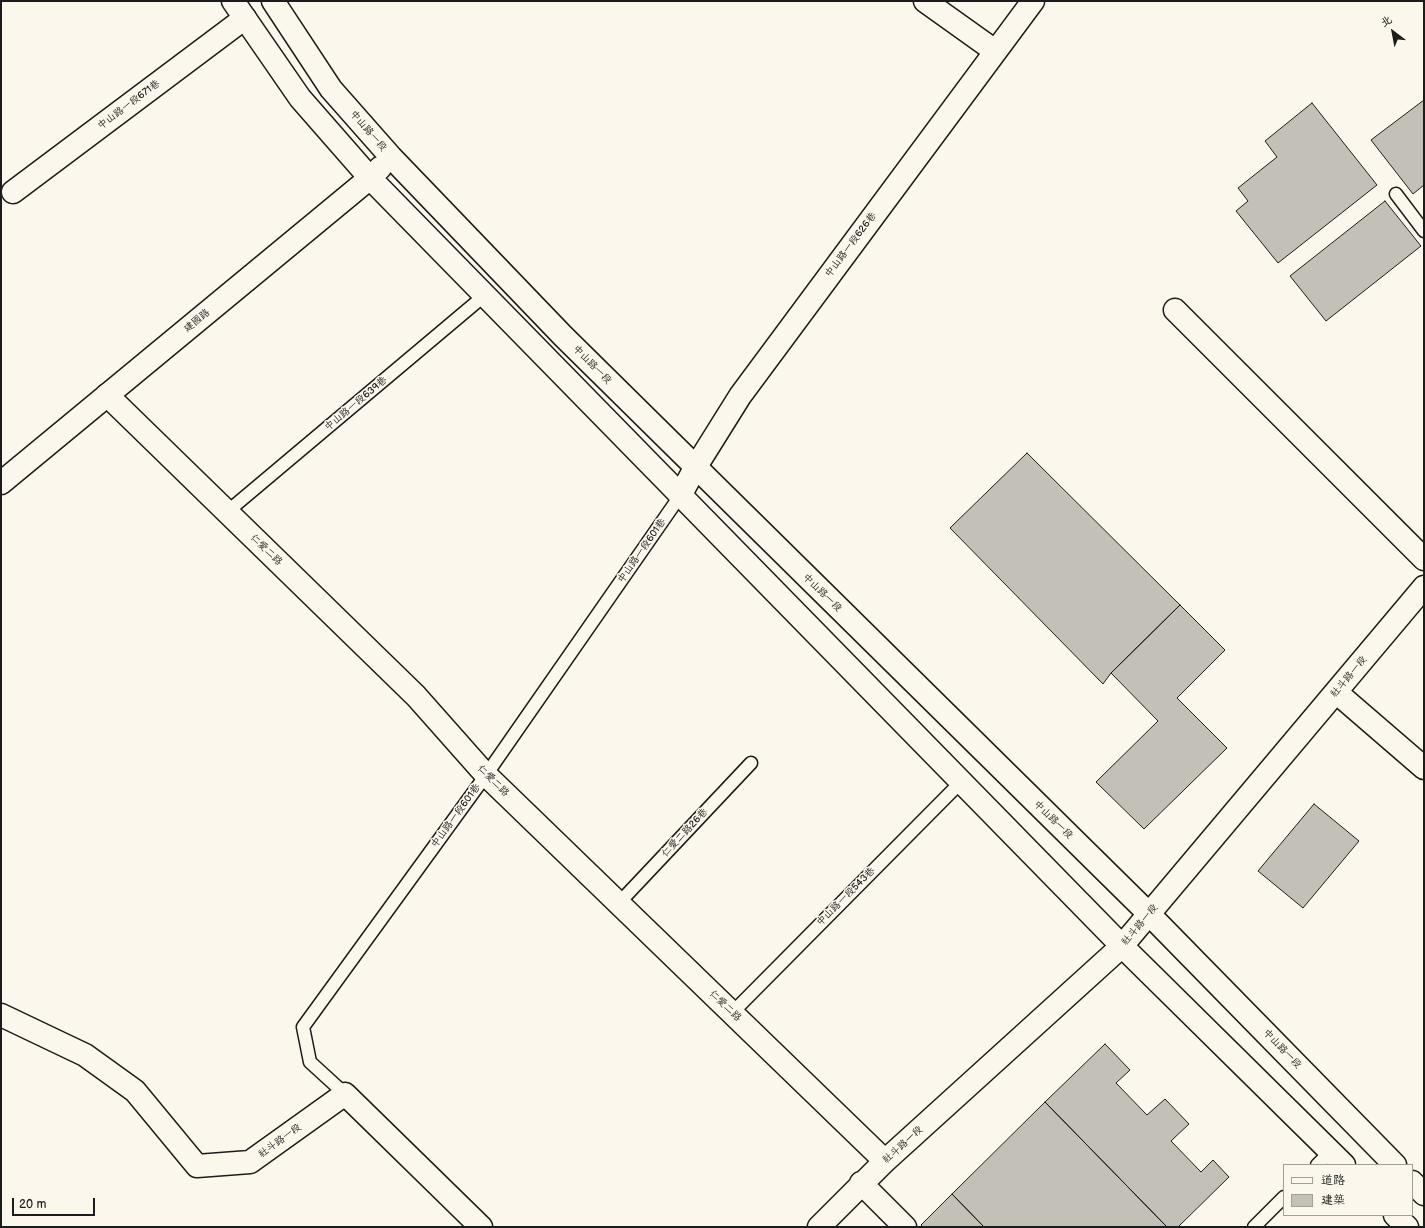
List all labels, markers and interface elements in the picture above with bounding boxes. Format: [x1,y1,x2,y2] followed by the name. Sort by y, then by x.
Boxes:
[1373,12,1413,52] north arrow
[1378,13,1394,30] text: 北
[95,78,163,132] street label: 中山路一段671巷
[347,108,389,154] street label: 中山路一段
[823,210,879,280] street label: 中山路一段626巷
[182,307,212,335] street label: 建國路
[570,343,614,387] street label: 中山路一段
[322,374,390,434] street label: 中山路一段639巷
[615,516,669,586] street label: 中山路一段601巷
[247,532,285,568] street label: 仁愛二路
[800,571,844,615] street label: 中山路一段
[1328,654,1370,700] street label: 社斗路一段
[475,763,511,799] street label: 仁愛二路
[429,782,483,850] street label: 中山路一段601巷
[1031,798,1075,842] street label: 中山路一段
[659,806,711,860] street label: 仁愛二路26巷
[814,865,878,929] street label: 中山路一段543巷
[1119,902,1161,948] street label: 社斗路一段
[706,988,744,1024] street label: 仁愛二路
[1260,1027,1304,1071] street label: 中山路一段
[256,1121,304,1161] street label: 社斗路一段
[880,1124,926,1166] street label: 社斗路一段
[1283,1164,1413,1216] legend
[1321,1173,1345,1188] text: 道路
[14,1190,97,1216] scale bar
[1321,1193,1345,1208] text: 建築
[19,1197,46,1212] text: 20 m

